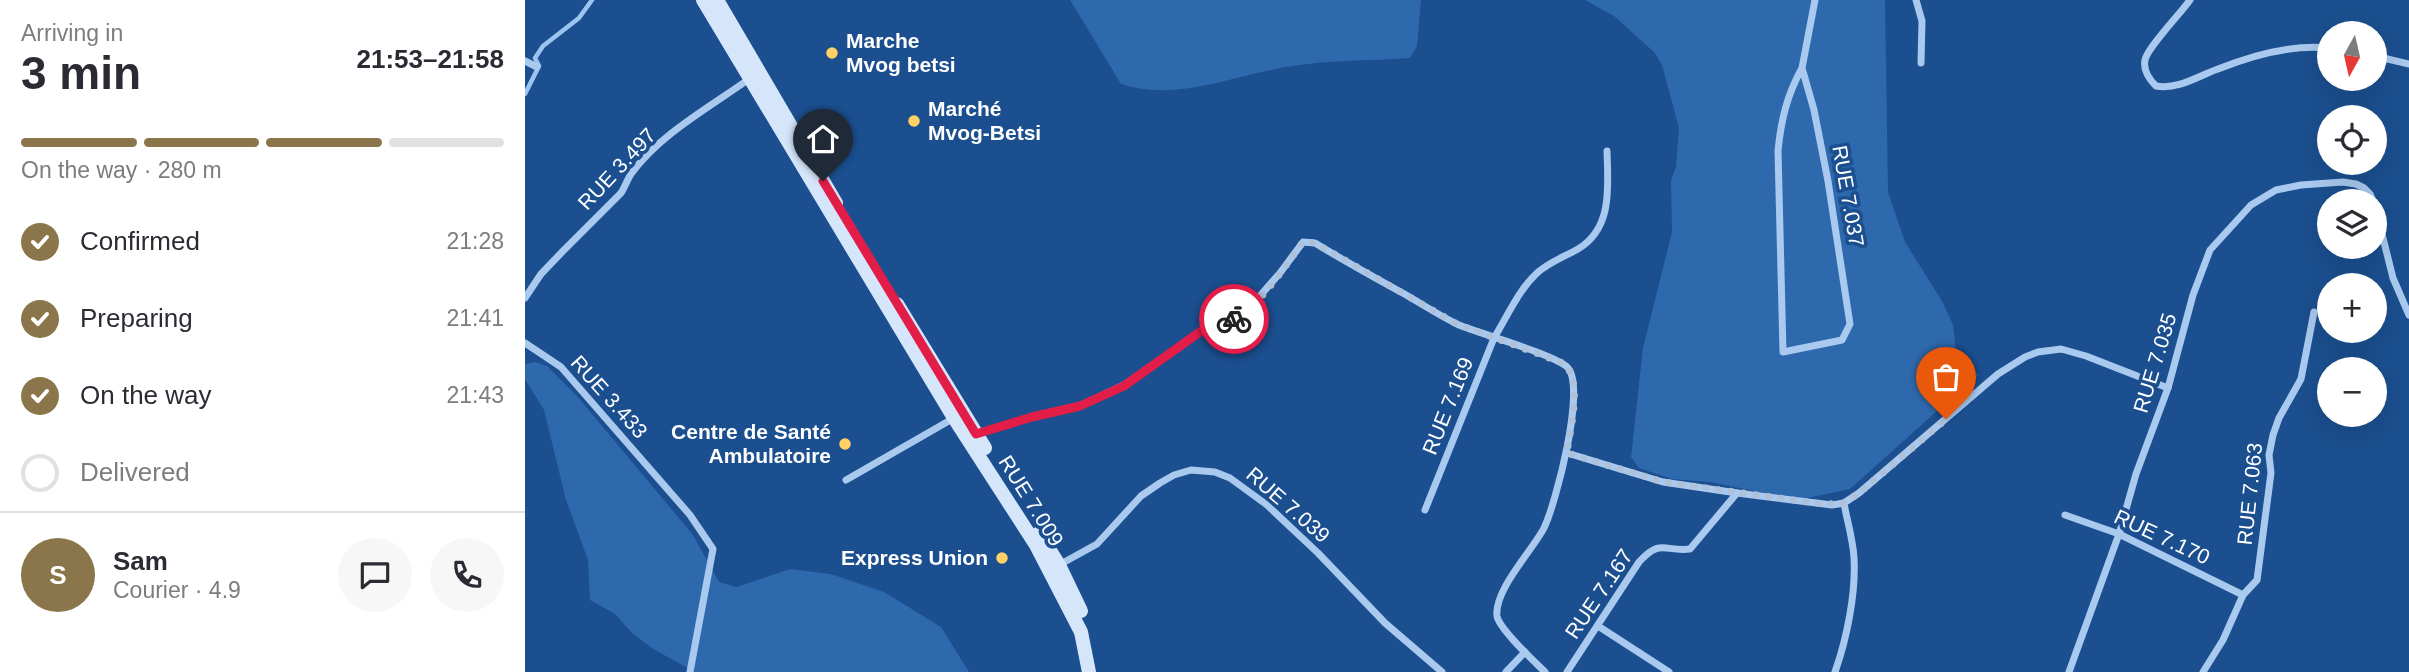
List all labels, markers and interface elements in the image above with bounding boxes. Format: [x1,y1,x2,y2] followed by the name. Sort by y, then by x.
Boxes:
[21,20,123,46] text: Arriving in
[2317,21,2387,91] north arrow
[2317,21,2387,427] map controls
[846,29,956,76] place label: Marche Mvog betsi
[357,44,504,74] text: 21:53–21:58
[824,45,840,61] marker: Marche Mvog betsi
[21,47,141,99] text: 3 min
[928,97,1041,144] place label: Marché Mvog-Betsi
[2317,105,2387,175] button: locate
[793,109,853,181] pin
[906,113,922,129] marker: Marché Mvog-Betsi
[804,120,842,158] icon: home
[573,123,660,214] street label: RUE 3.497
[1828,143,1869,248] street label: RUE 7.037
[21,157,222,183] text: On the way · 280 m
[2317,189,2387,259] button: layers
[21,223,59,261] icon: check
[80,226,200,256] text: Confirmed
[446,228,504,254] text: 21:28
[2317,273,2387,343] button: +
[1199,284,1269,354] courier
[21,300,59,338] icon: check
[1215,300,1253,338] icon: bike
[80,303,193,333] text: Preparing
[446,305,504,331] text: 21:41
[2129,310,2181,415] street label: RUE 7.035
[1916,347,1976,419] pin
[566,351,652,443] street label: RUE 3.433
[1418,354,1477,458] street label: RUE 7.169
[2317,357,2387,427] button: −
[1927,358,1965,396] icon: bag
[21,377,59,415] icon: check
[80,380,212,410] text: On the way
[446,382,504,408] text: 21:43
[671,420,831,467] place label: Centre de Santé Ambulatoire
[837,436,853,452] marker: Centre de Santé Ambulatoire
[2233,442,2266,546] street label: RUE 7.063
[994,451,1068,550] street label: RUE 7.009
[80,457,190,487] text: Delivered
[1242,462,1335,547] street label: RUE 7.039
[2111,504,2214,569] street label: RUE 7.170
[338,538,412,612] button: chat
[430,538,504,612] button: phone
[1560,545,1637,643] street label: RUE 7.167
[113,546,168,576] text: Sam
[841,546,988,569] place label: Express Union
[994,550,1010,566] marker: Express Union
[49,560,67,590] text: S
[113,577,241,603] text: Courier · 4.9

